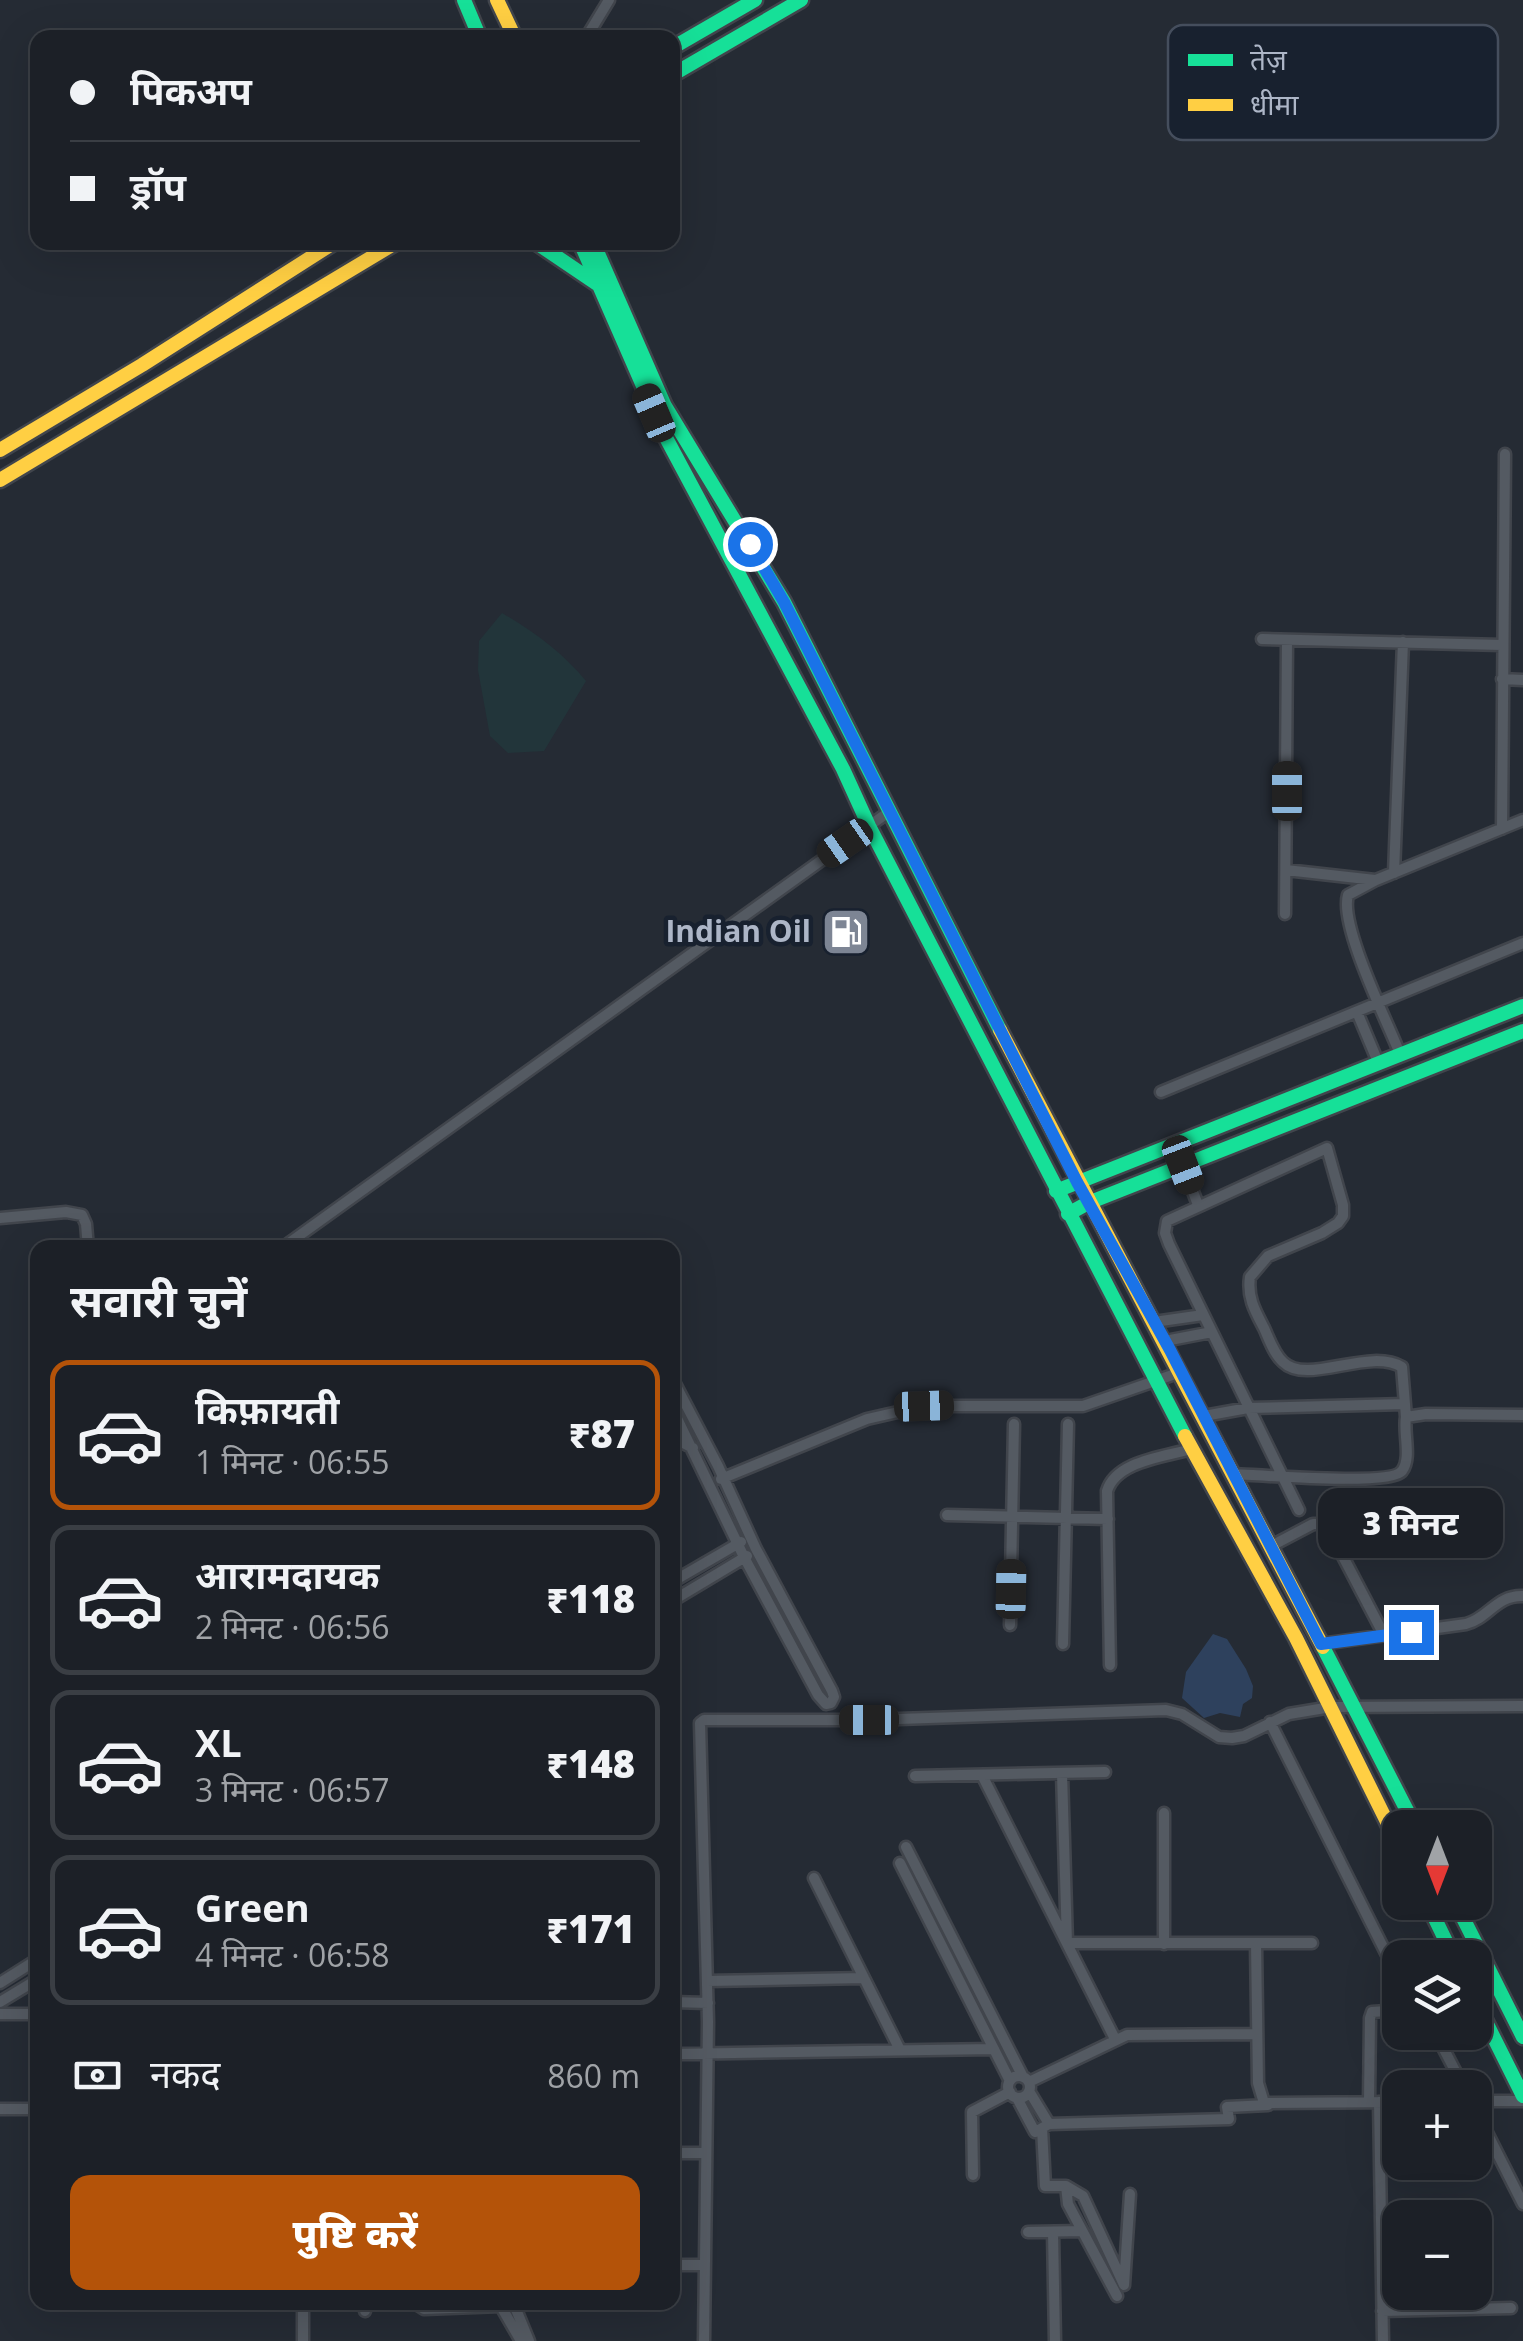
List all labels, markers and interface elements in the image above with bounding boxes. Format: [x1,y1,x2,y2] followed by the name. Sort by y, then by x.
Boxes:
[1168,25,1498,140] legend
[1250,40,1288,78] text: तेज़
[130,64,252,116] text: पिकअप
[1250,85,1299,123] text: धीमा
[130,160,186,212] text: ड्रॉप
[628,380,680,446] car
[728,522,773,567] route start
[1272,761,1302,821] car
[812,814,878,872] car
[820,906,872,958] fuel station icon: Indian Oil
[665,910,811,951] place label: Indian Oil
[1158,1132,1208,1198] car
[70,1269,247,1330] text: सवारी चुनें
[195,1383,339,1435] text: किफ़ायती
[75,1390,165,1480] icon: car
[893,1390,955,1422] car
[569,1407,635,1459] text: ₹87
[195,1440,390,1483] text: 1 मिनट · 06:55
[1318,1487,1504,1557] callout: 3 मिनट
[1363,1501,1458,1544] text: 3 मिनट
[195,1548,379,1600] text: आरामदायक
[75,1555,165,1645] icon: car
[995,1559,1027,1619] car
[546,1572,635,1624] text: ₹118
[195,1605,390,1648] text: 2 मिनट · 06:56
[1389,1610,1434,1655] route end
[839,1705,899,1735] car
[195,1716,242,1768] text: XL
[75,1720,165,1810] icon: car
[546,1737,635,1789] text: ₹148
[195,1768,390,1811] text: 3 मिनट · 06:57
[1382,1810,1492,1920] north arrow
[1382,1810,1492,2310] map controls
[195,1881,310,1933] text: Green
[75,1885,165,1975] icon: car
[546,1902,635,1954] text: ₹171
[195,1933,390,1976] text: 4 मिनट · 06:58
[1382,1940,1492,2050] button: layers
[150,2047,220,2099] text: नकद
[70,2048,125,2103] icon: cash
[547,2054,640,2097] text: 860 m
[1382,2070,1492,2180] button: +
[70,2175,640,2290] button: पुष्टि करें
[1382,2200,1492,2310] button: −

